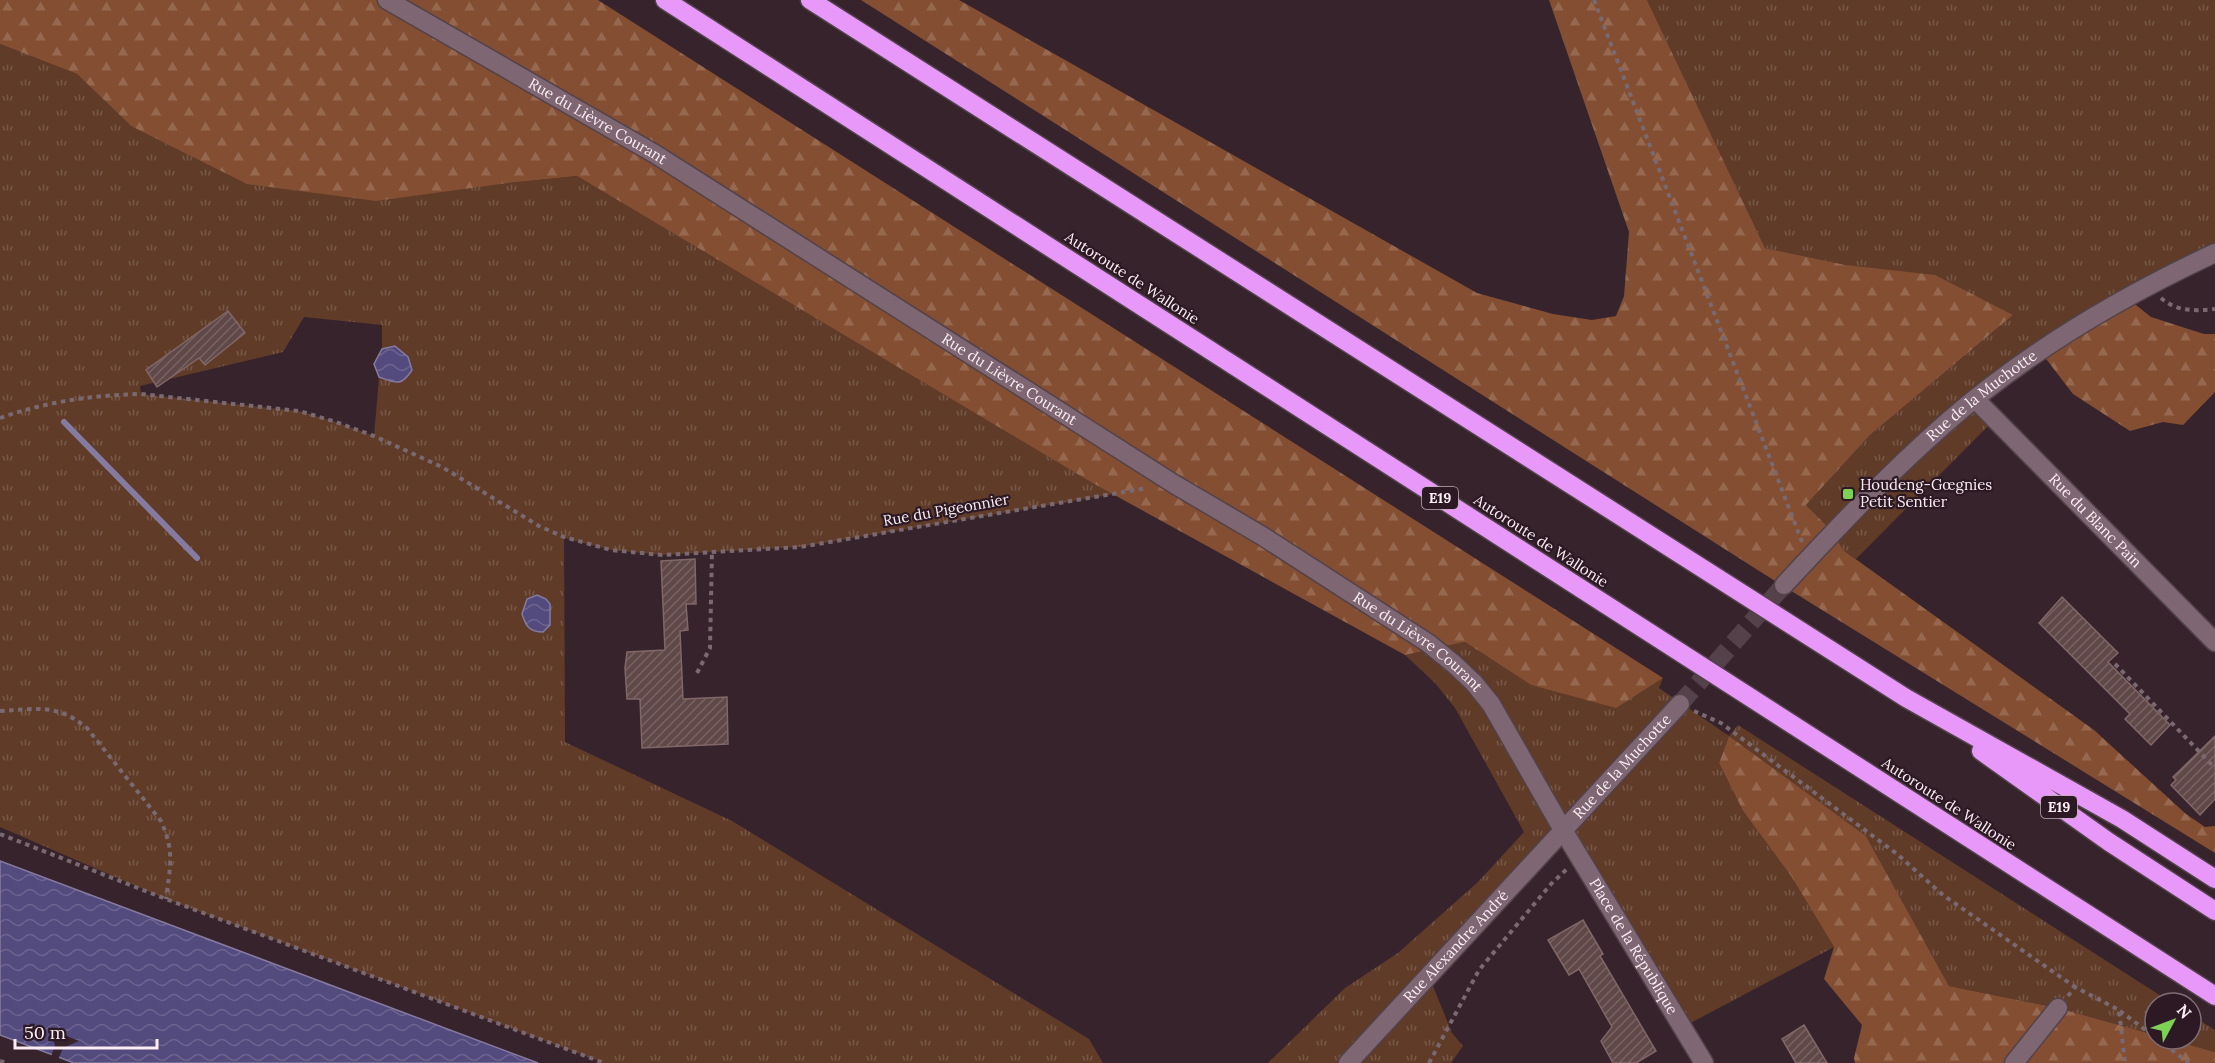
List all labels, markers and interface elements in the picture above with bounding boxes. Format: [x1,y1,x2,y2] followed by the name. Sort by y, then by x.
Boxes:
[525,73,671,168] street label: Rue du Lièvre Courant
[1061,226,1203,328] street label: Autoroute de Wallonie
[938,329,1081,429] street label: Rue du Lièvre Courant
[1922,346,2040,445] street label: Rue de la Muchotte
[2045,469,2146,571] street label: Rue du Blanc Pain
[1860,475,1992,511] place label: Houdeng-Gœgnies Petit Sentier
[1422,487,1458,509] road number: E19
[1841,487,1855,501] marker: Houdeng-Gœgnies Petit Sentier
[881,489,1011,530] street label: Rue du Pigeonnier
[1470,489,1612,591] street label: Autoroute de Wallonie
[1350,587,1487,695] street label: Rue du Lièvre Courant
[1569,710,1675,822] street label: Rue de la Muchotte
[1878,752,2020,854] street label: Autoroute de Wallonie
[2041,796,2077,818] road number: E19
[1585,874,1682,1018] street label: Place de la République
[1399,886,1512,1006] street label: Rue Alexandre André
[2143,991,2203,1051] north arrow
[2173,1000,2196,1022] text: N
[15,1012,158,1050] scale bar
[24,1021,66,1044] text: 50 m

